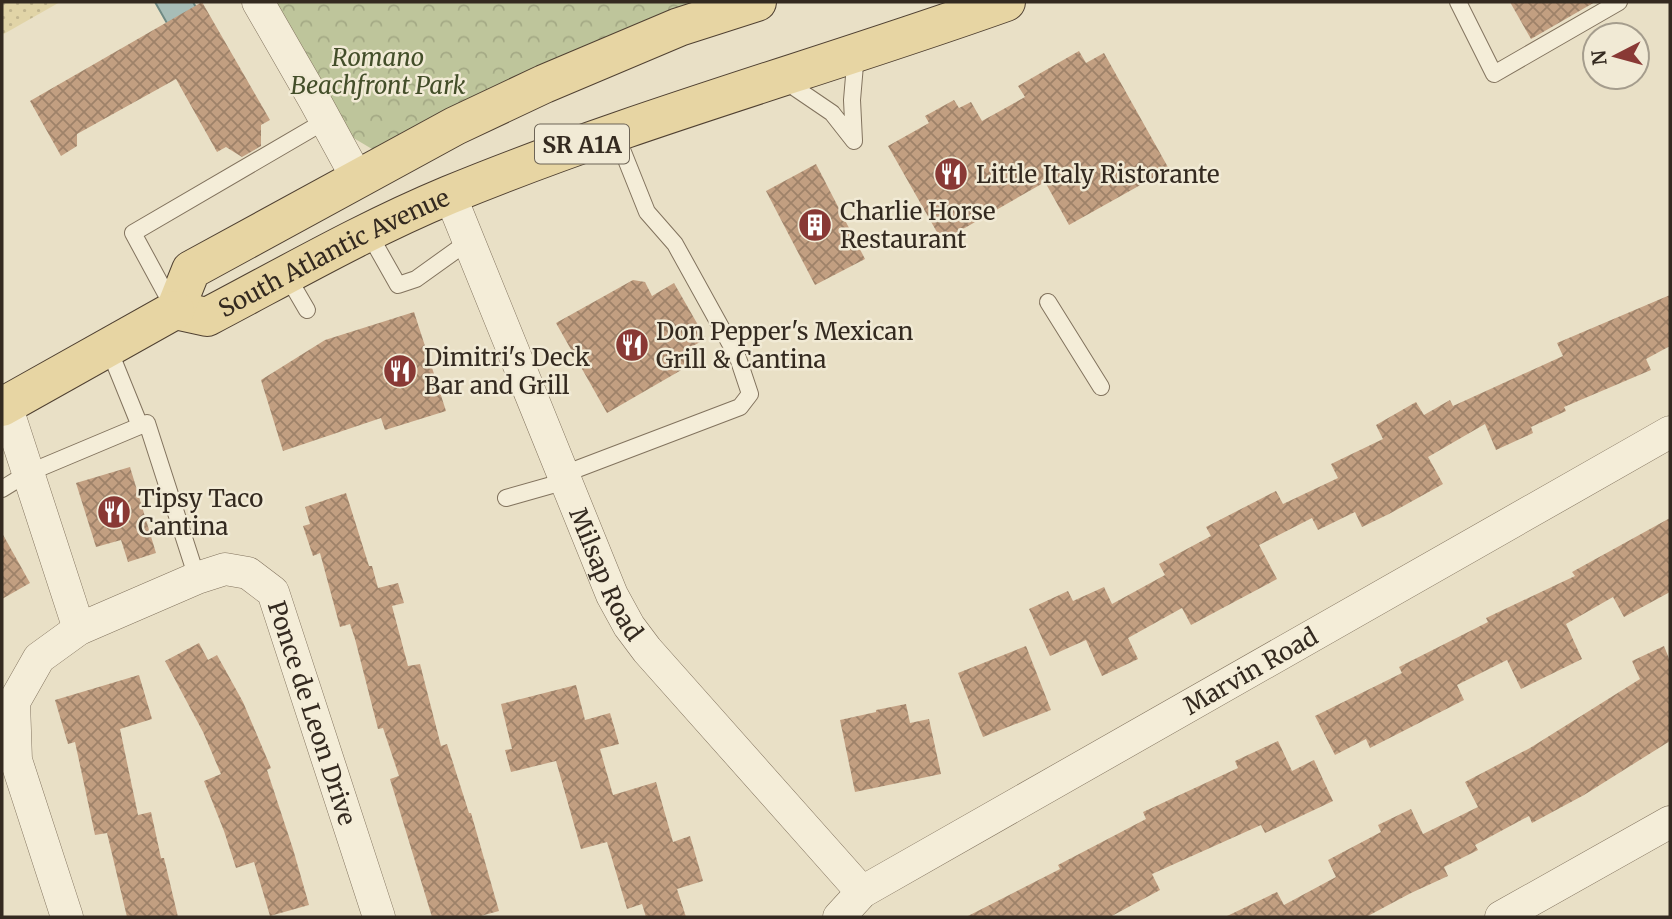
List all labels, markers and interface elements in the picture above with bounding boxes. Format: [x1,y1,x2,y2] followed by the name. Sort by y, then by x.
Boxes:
[1581,21,1651,91] north arrow
[290,42,466,101] park label: Romano Beachfront Park
[1586,49,1612,66] text: N
[535,125,629,164] road number: SR A1A
[932,155,970,193] restaurant icon: Little Italy Ristorante
[976,159,1219,190] place label: Little Italy Ristorante
[213,181,454,324] street label: South Atlantic Avenue
[840,196,996,255] place label: Charlie Horse Restaurant
[796,206,834,244] building icon: Charlie Horse Restaurant
[656,316,913,375] place label: Don Pepper's Mexican Grill & Cantina
[613,326,651,364] restaurant icon: Don Pepper's Mexican Grill & Cantina
[424,342,591,401] place label: Dimitri's Deck Bar and Grill
[381,352,419,390] restaurant icon: Dimitri's Deck Bar and Grill
[138,483,263,542] place label: Tipsy Taco Cantina
[95,493,133,531] restaurant icon: Tipsy Taco Cantina
[563,503,650,647] street label: Milsap Road
[261,597,363,829] street label: Ponce de Leon Drive
[1178,620,1323,721] street label: Marvin Road

